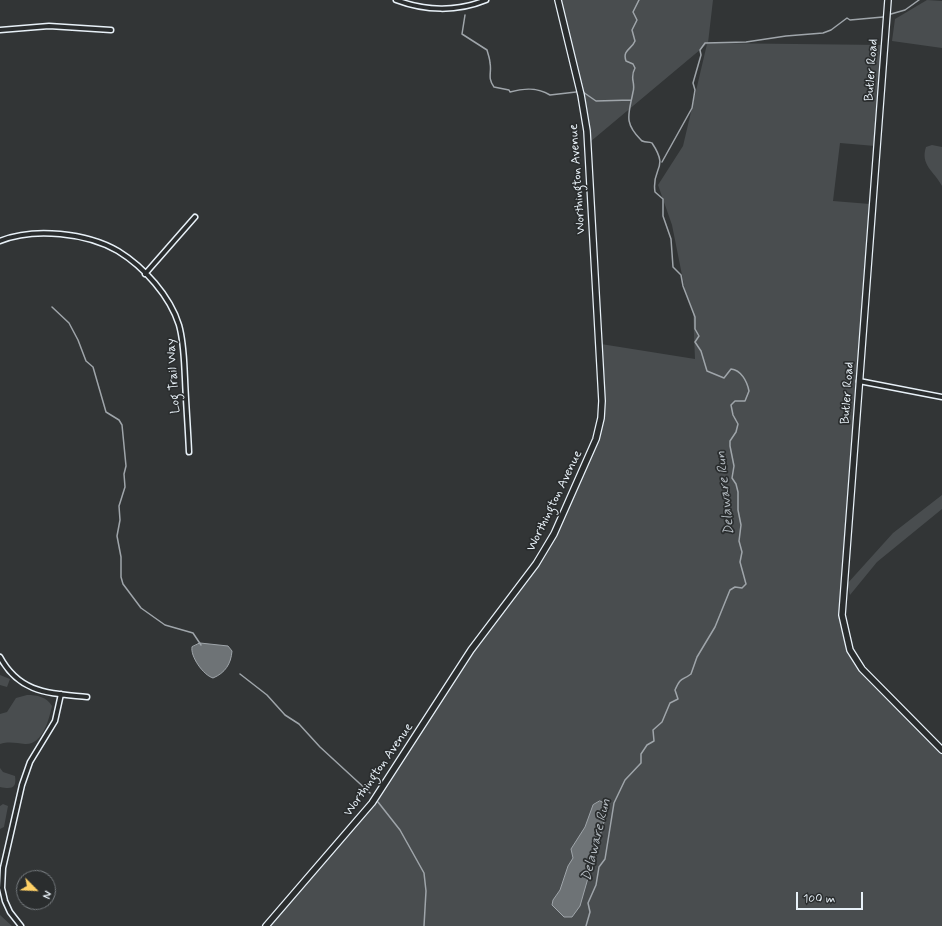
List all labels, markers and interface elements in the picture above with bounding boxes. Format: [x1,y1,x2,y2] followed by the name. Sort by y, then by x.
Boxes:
[862,38,882,102] street label: Butler Road
[566,123,590,235] street label: Worthington Avenue
[164,338,184,414] street label: Log Trail Way
[838,361,858,425] street label: Butler Road
[524,448,586,554] street label: Worthington Avenue
[713,450,739,536] water label: Delaware Run
[341,720,417,820] street label: Worthington Avenue
[579,797,615,883] water label: Delaware Run
[16,870,56,910] north arrow
[798,884,865,910] scale bar
[38,888,54,901] text: N
[803,891,835,907] text: 100 m

